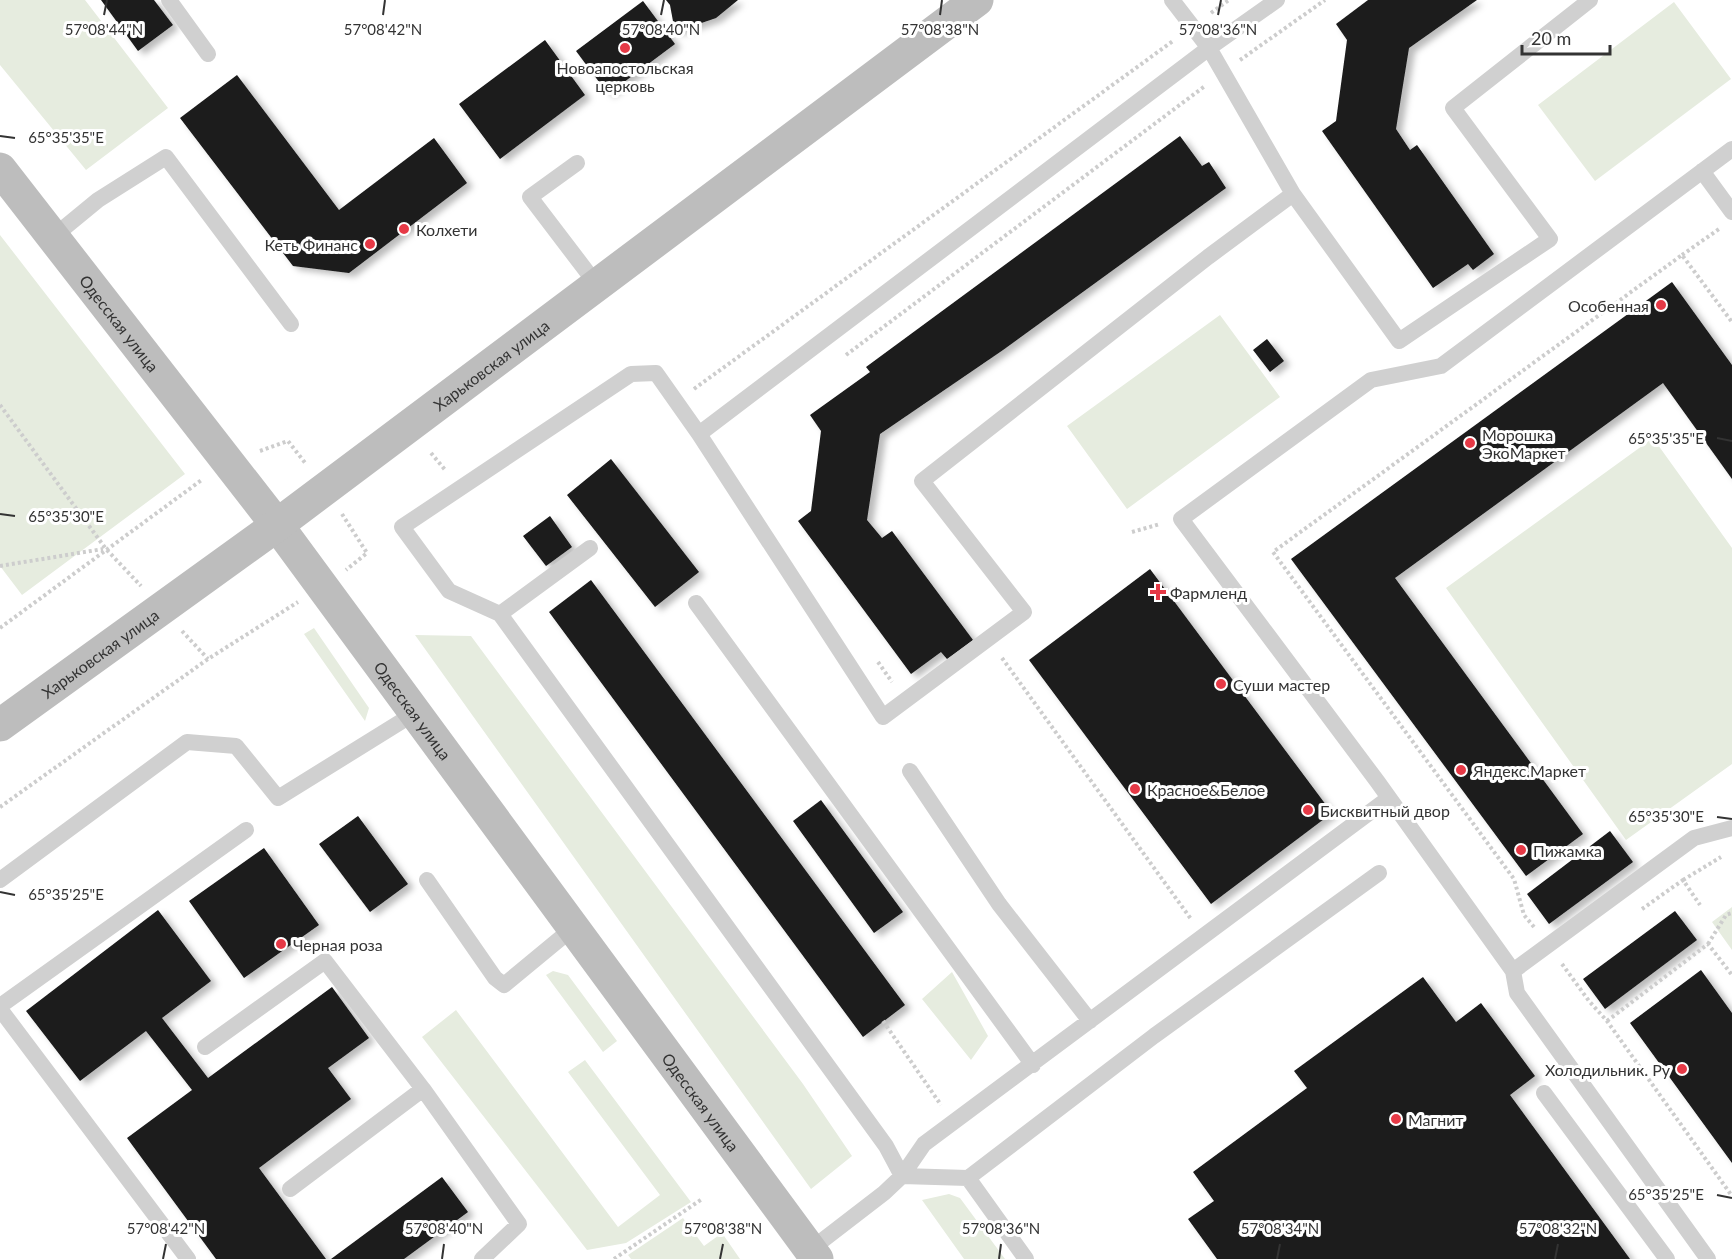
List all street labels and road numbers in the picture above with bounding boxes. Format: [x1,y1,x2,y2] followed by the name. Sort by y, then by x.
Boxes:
[76,271,163,375] street label: Одесская улица
[429,315,552,414] street label: Харьковская улица
[38,605,162,702] street label: Харьковская улица
[371,657,456,763] street label: Одесская улица
[659,1049,744,1155] street label: Одесская улица

